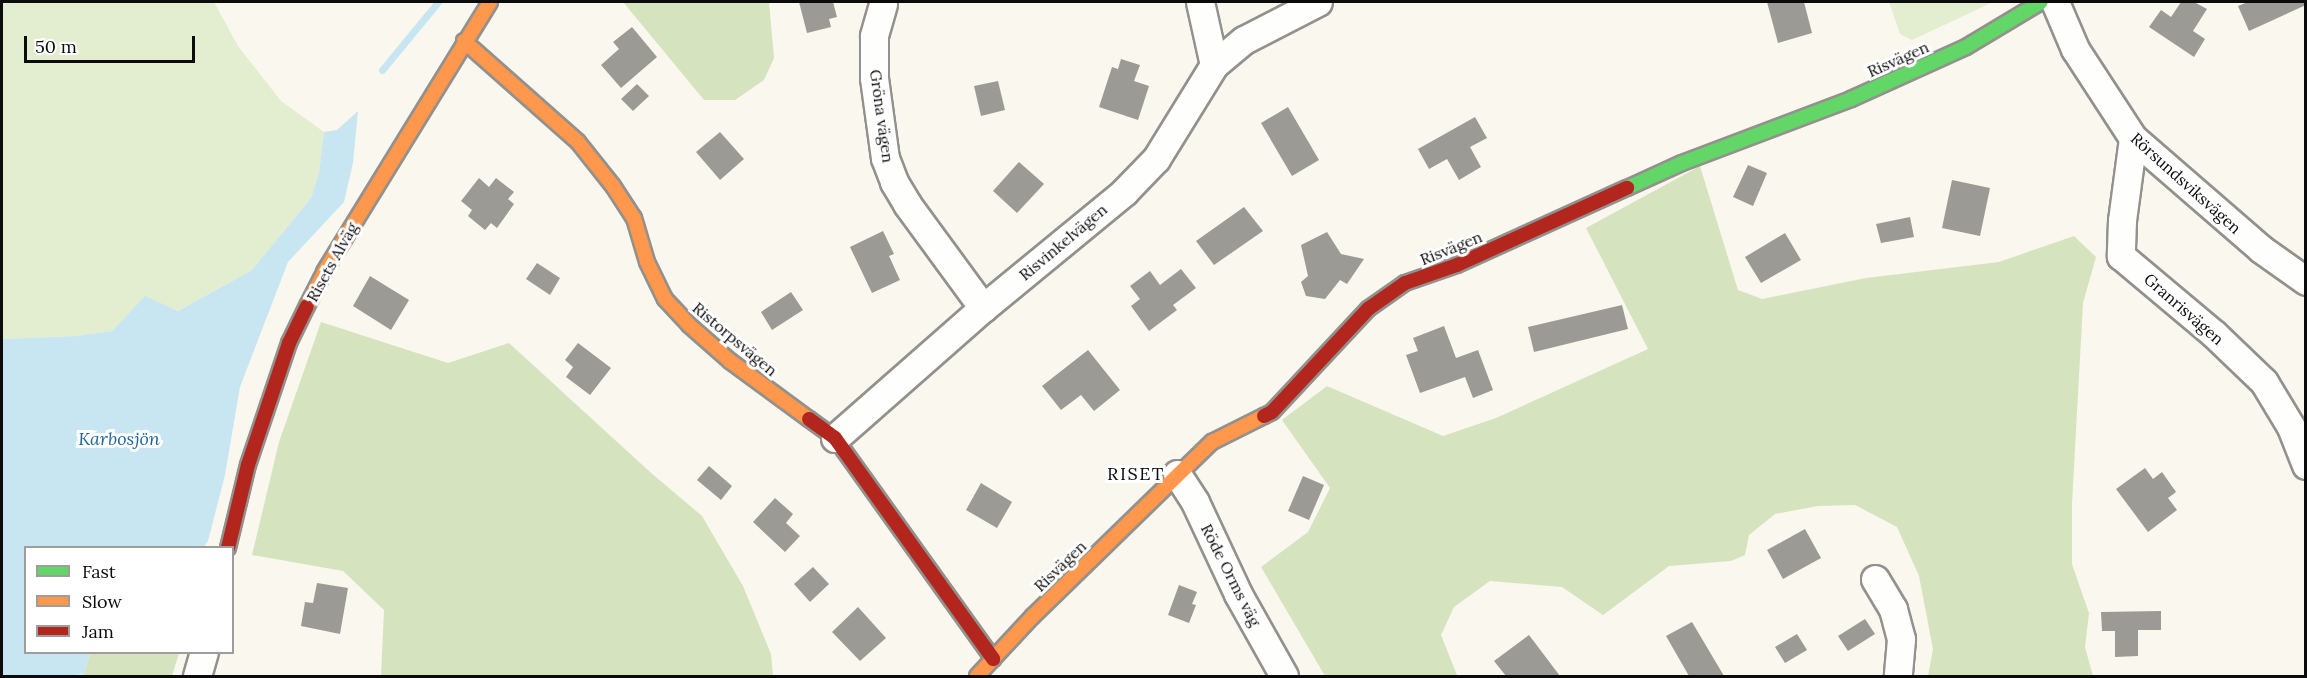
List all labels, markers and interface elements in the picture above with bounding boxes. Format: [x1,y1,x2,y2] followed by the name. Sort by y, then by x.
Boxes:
[27,24,198,62] scale bar
[35,35,77,58] text: 50 m
[1864,37,1932,81] street label: Risvägen
[866,68,898,164] street label: Gröna vägen
[2127,128,2245,238] street label: Rörsundsviksvägen
[1015,200,1111,284] street label: Risvinkelvägen
[302,219,362,305] street label: Risets Alväg
[1417,227,1485,269] street label: Risvägen
[2140,269,2228,349] street label: Granrisvägen
[689,298,781,380] street label: Ristorpsvägen
[78,428,160,450] water label: Karbosjön
[1107,463,1165,485] district label: RISET
[1197,521,1265,629] street label: Röde Orms väg
[1030,536,1090,596] street label: Risvägen
[24,546,234,654] legend
[82,560,116,583] text: Fast
[82,590,122,613] text: Slow
[82,620,114,643] text: Jam

